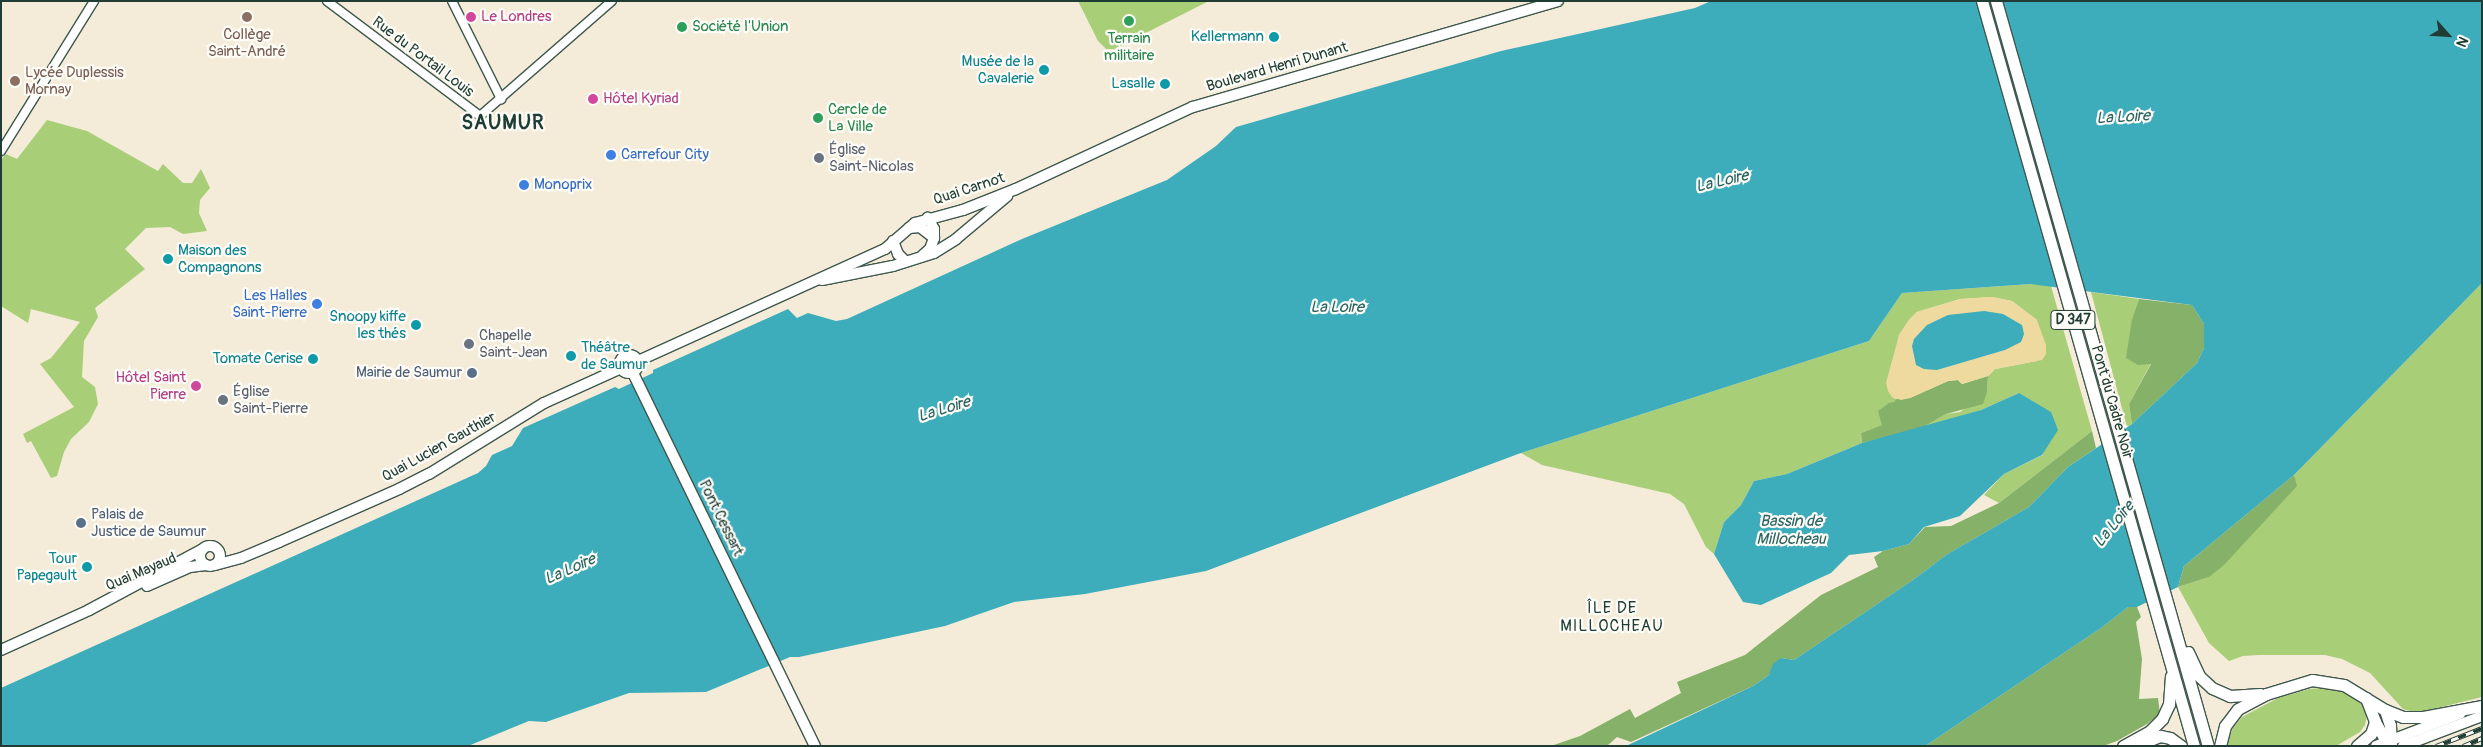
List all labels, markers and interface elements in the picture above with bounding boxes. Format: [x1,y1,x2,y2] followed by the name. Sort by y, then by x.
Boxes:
[481,8,551,26] place label: Le Londres
[2423,10,2473,60] north arrow
[241,11,253,23] marker: Collège Saint-André
[465,11,477,23] marker: Le Londres
[369,13,477,101] street label: Rue du Portail Louis
[1123,15,1135,27] marker: Terrain militaire
[692,18,788,36] place label: Société l'Union
[676,21,688,33] marker: Société l'Union
[208,25,286,60] place label: Collège Saint-André
[1191,28,1264,46] place label: Kellermann
[1104,29,1154,64] place label: Terrain militaire
[1268,31,1280,43] marker: Kellermann
[2452,34,2472,50] text: N
[1204,38,1350,96] street label: Boulevard Henri Dunant
[962,52,1034,87] place label: Musée de la Cavalerie
[25,63,124,98] place label: Lycée Duplessis Mornay
[1038,64,1050,76] marker: Musée de la Cavalerie
[9,75,21,87] marker: Lycée Duplessis Mornay
[1111,75,1155,93] place label: Lasalle
[1159,78,1171,90] marker: Lasalle
[603,90,679,108] place label: Hôtel Kyriad
[587,93,599,105] marker: Hôtel Kyriad
[828,100,887,135] place label: Cercle de La Ville
[2096,106,2150,128] water label: La Loire
[461,110,545,134] district label: SAUMUR
[812,112,824,124] marker: Cercle de La Ville
[829,140,914,175] place label: Église Saint-Nicolas
[621,146,709,164] place label: Carrefour City
[605,149,617,161] marker: Carrefour City
[813,152,825,164] marker: Église Saint-Nicolas
[1694,166,1750,196] water label: La Loire
[931,169,1007,209] street label: Quai Carnot
[534,176,592,194] place label: Monoprix
[518,179,530,191] marker: Monoprix
[178,241,261,276] place label: Maison des Compagnons
[162,253,174,265] marker: Maison des Compagnons
[232,286,307,321] place label: Les Halles Saint-Pierre
[1310,297,1364,317] water label: La Loire
[311,298,323,310] marker: Les Halles Saint-Pierre
[329,307,406,342] place label: Snoopy kiffe les thés
[2049,308,2097,332] road number: D 347
[410,319,422,331] marker: Snoopy kiffe les thés
[479,326,548,361] place label: Chapelle Saint-Jean
[463,338,475,350] marker: Chapelle Saint-Jean
[581,338,648,373] place label: Théâtre de Saumur
[2087,343,2137,461] street label: Pont du Cadre Noir
[212,350,303,368] place label: Tomate Cerise
[565,350,577,362] marker: Théâtre de Saumur
[307,353,319,365] marker: Tomate Cerise
[356,364,462,382] place label: Mairie de Saumur
[466,367,478,379] marker: Mairie de Saumur
[115,368,186,403] place label: Hôtel Saint Pierre
[190,380,202,392] marker: Hôtel Saint Pierre
[233,382,308,417] place label: Église Saint-Pierre
[916,392,972,426] water label: La Loire
[217,394,229,406] marker: Église Saint-Pierre
[379,408,499,486] street label: Quai Lucien Gauthier
[695,477,747,559] street label: Pont Cessart
[2090,497,2138,551] water label: La Loire
[91,505,206,540] place label: Palais de Justice de Saumur
[1756,511,1826,549] water label: Bassin de Millocheau
[75,517,87,529] marker: Palais de Justice de Saumur
[16,549,77,584] place label: Tour Papegault
[103,549,179,595] street label: Quai Mayaud
[542,549,598,589] water label: La Loire
[81,561,93,573] marker: Tour Papegault
[1559,598,1665,636] district label: ÎLE DE MILLOCHEAU

